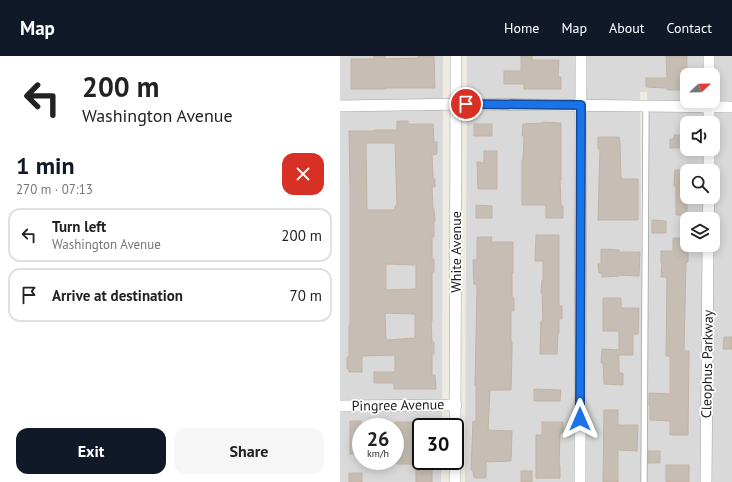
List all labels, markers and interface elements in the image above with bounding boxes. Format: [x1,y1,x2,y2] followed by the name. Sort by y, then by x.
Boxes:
[20,16,55,40] text: Map
[504,19,539,37] text: Home
[561,19,587,37] text: Map
[609,19,645,37] text: About
[667,19,712,37] text: Contact
[82,68,159,105] text: 200 m
[680,68,720,108] north arrow
[680,68,720,252] map controls
[16,72,68,124] icon: left
[449,87,483,121] pin
[455,93,477,115] icon: arrive
[82,104,233,127] text: Washington Avenue
[680,116,720,156] button: sound
[16,150,75,181] text: 1 min
[282,153,324,195] button: close
[680,164,720,204] button: search
[16,181,93,198] text: 270 m · 07:13
[447,211,465,293] street label: White Avenue
[680,212,720,252] button: layers
[52,217,106,236] text: Turn left
[18,224,40,246] icon: left
[281,226,322,245] text: 200 m
[52,236,161,253] text: Washington Avenue
[18,284,40,306] icon: arrive
[52,286,183,305] text: Arrive at destination
[289,286,322,305] text: 70 m
[697,309,717,418] street label: Cleophus Parkway
[352,395,444,415] street label: Pingree Avenue
[559,398,601,440] position arrow
[412,418,464,470] speed limit sign: 30
[367,426,389,452] text: 26
[16,428,166,474] button: Exit
[174,428,324,474] button: Share
[367,447,389,460] text: km/h

